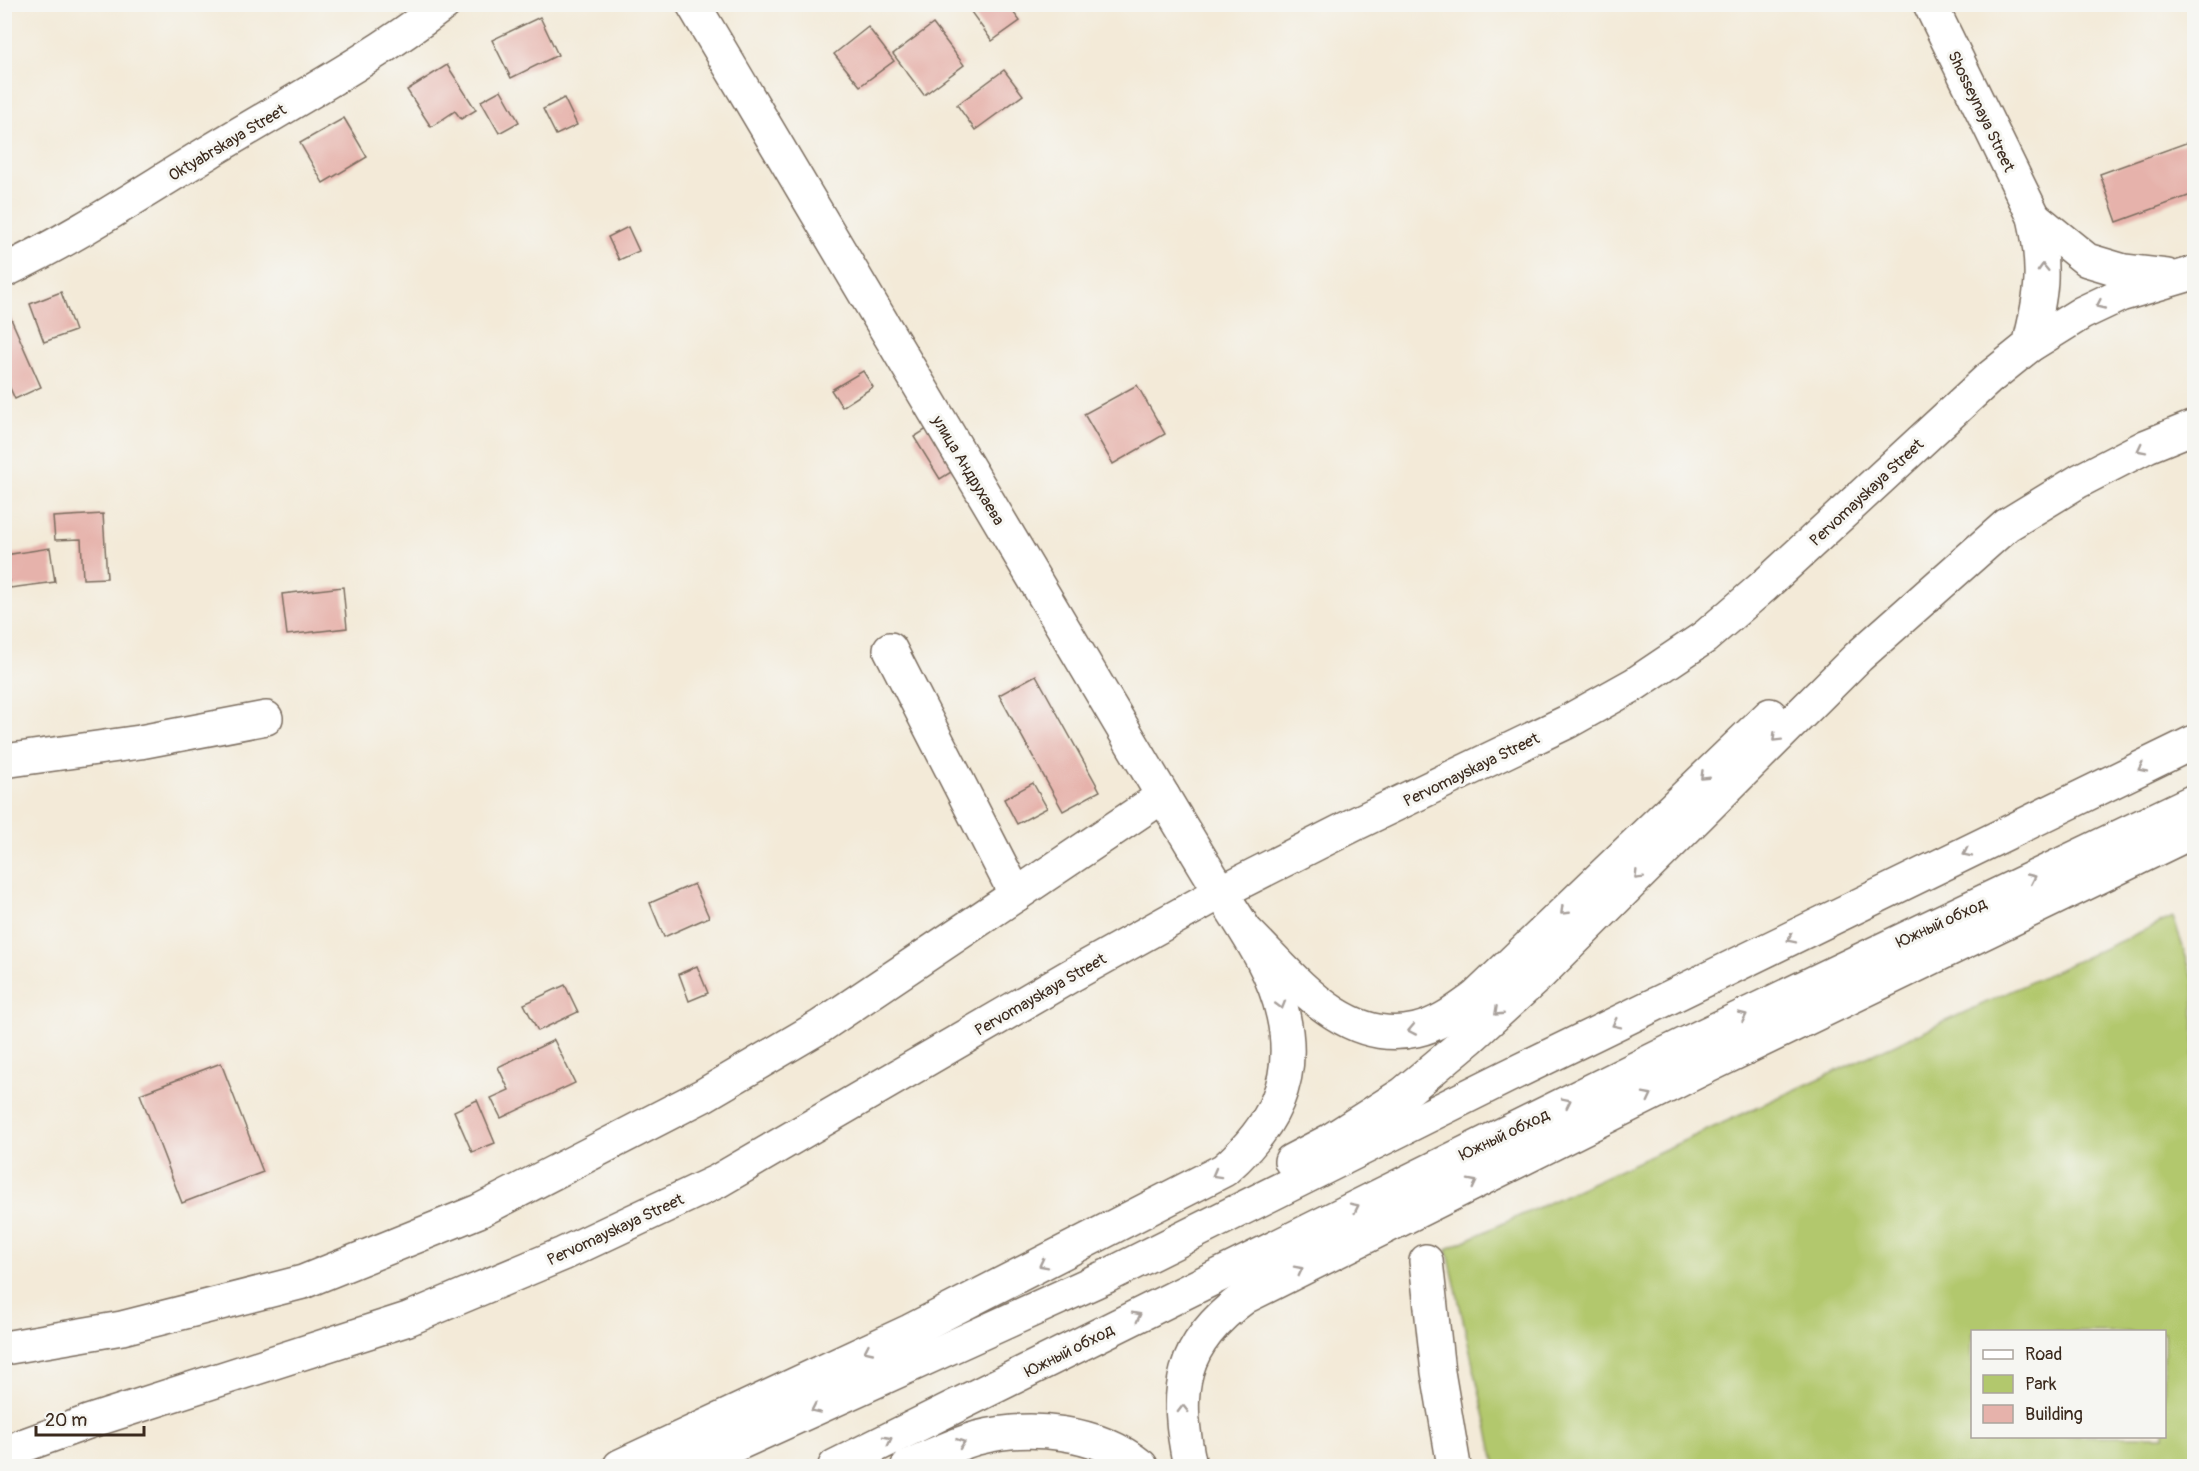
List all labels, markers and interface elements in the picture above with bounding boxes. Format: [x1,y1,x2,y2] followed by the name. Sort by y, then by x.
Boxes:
[1943,48,2019,176] street label: Shosseynaya Street
[165,100,290,186] street label: Oktyabrskaya Street
[2036,264,2049,273] one-way arrow
[2095,298,2106,310] one-way arrow
[927,411,1009,529] street label: улица Андрухаева
[1806,434,1928,551] street label: Pervomayskaya Street
[2136,442,2147,454] one-way arrow
[1400,728,1543,811] street label: Pervomayskaya Street
[1773,731,1784,742] one-way arrow
[2137,761,2148,772] one-way arrow
[1701,769,1712,780] one-way arrow
[1962,846,1973,858] one-way arrow
[1635,869,1645,880] one-way arrow
[2026,874,2037,886] one-way arrow
[1893,893,1990,953] street label: Южный обход
[1560,904,1571,915] one-way arrow
[1787,931,1798,943] one-way arrow
[971,949,1110,1041] street label: Pervomayskaya Street
[1274,1000,1286,1010] one-way arrow
[1495,1005,1505,1016] one-way arrow
[1736,1012,1747,1024] one-way arrow
[1611,1017,1622,1028] one-way arrow
[1408,1023,1418,1036] one-way arrow
[1641,1091,1652,1103] one-way arrow
[1561,1098,1572,1109] one-way arrow
[1456,1104,1553,1165] street label: Южный обход
[1212,1167,1222,1178] one-way arrow
[1467,1179,1478,1190] one-way arrow
[544,1189,687,1270] street label: Pervomayskaya Street
[1349,1203,1360,1215] one-way arrow
[1039,1257,1049,1268] one-way arrow
[1292,1266,1303,1278] one-way arrow
[1131,1311,1142,1323] one-way arrow
[1022,1320,1118,1382] street label: Южный обход
[1971,1330,2166,1438] legend
[863,1343,874,1355] one-way arrow
[2025,1343,2062,1366] text: Road
[2025,1373,2057,1396] text: Park
[36,1399,144,1437] scale bar
[810,1402,821,1414] one-way arrow
[2025,1403,2083,1426] text: Building
[1177,1404,1190,1413] one-way arrow
[45,1409,87,1432] text: 20 m
[881,1436,892,1448] one-way arrow
[955,1438,966,1451] one-way arrow

